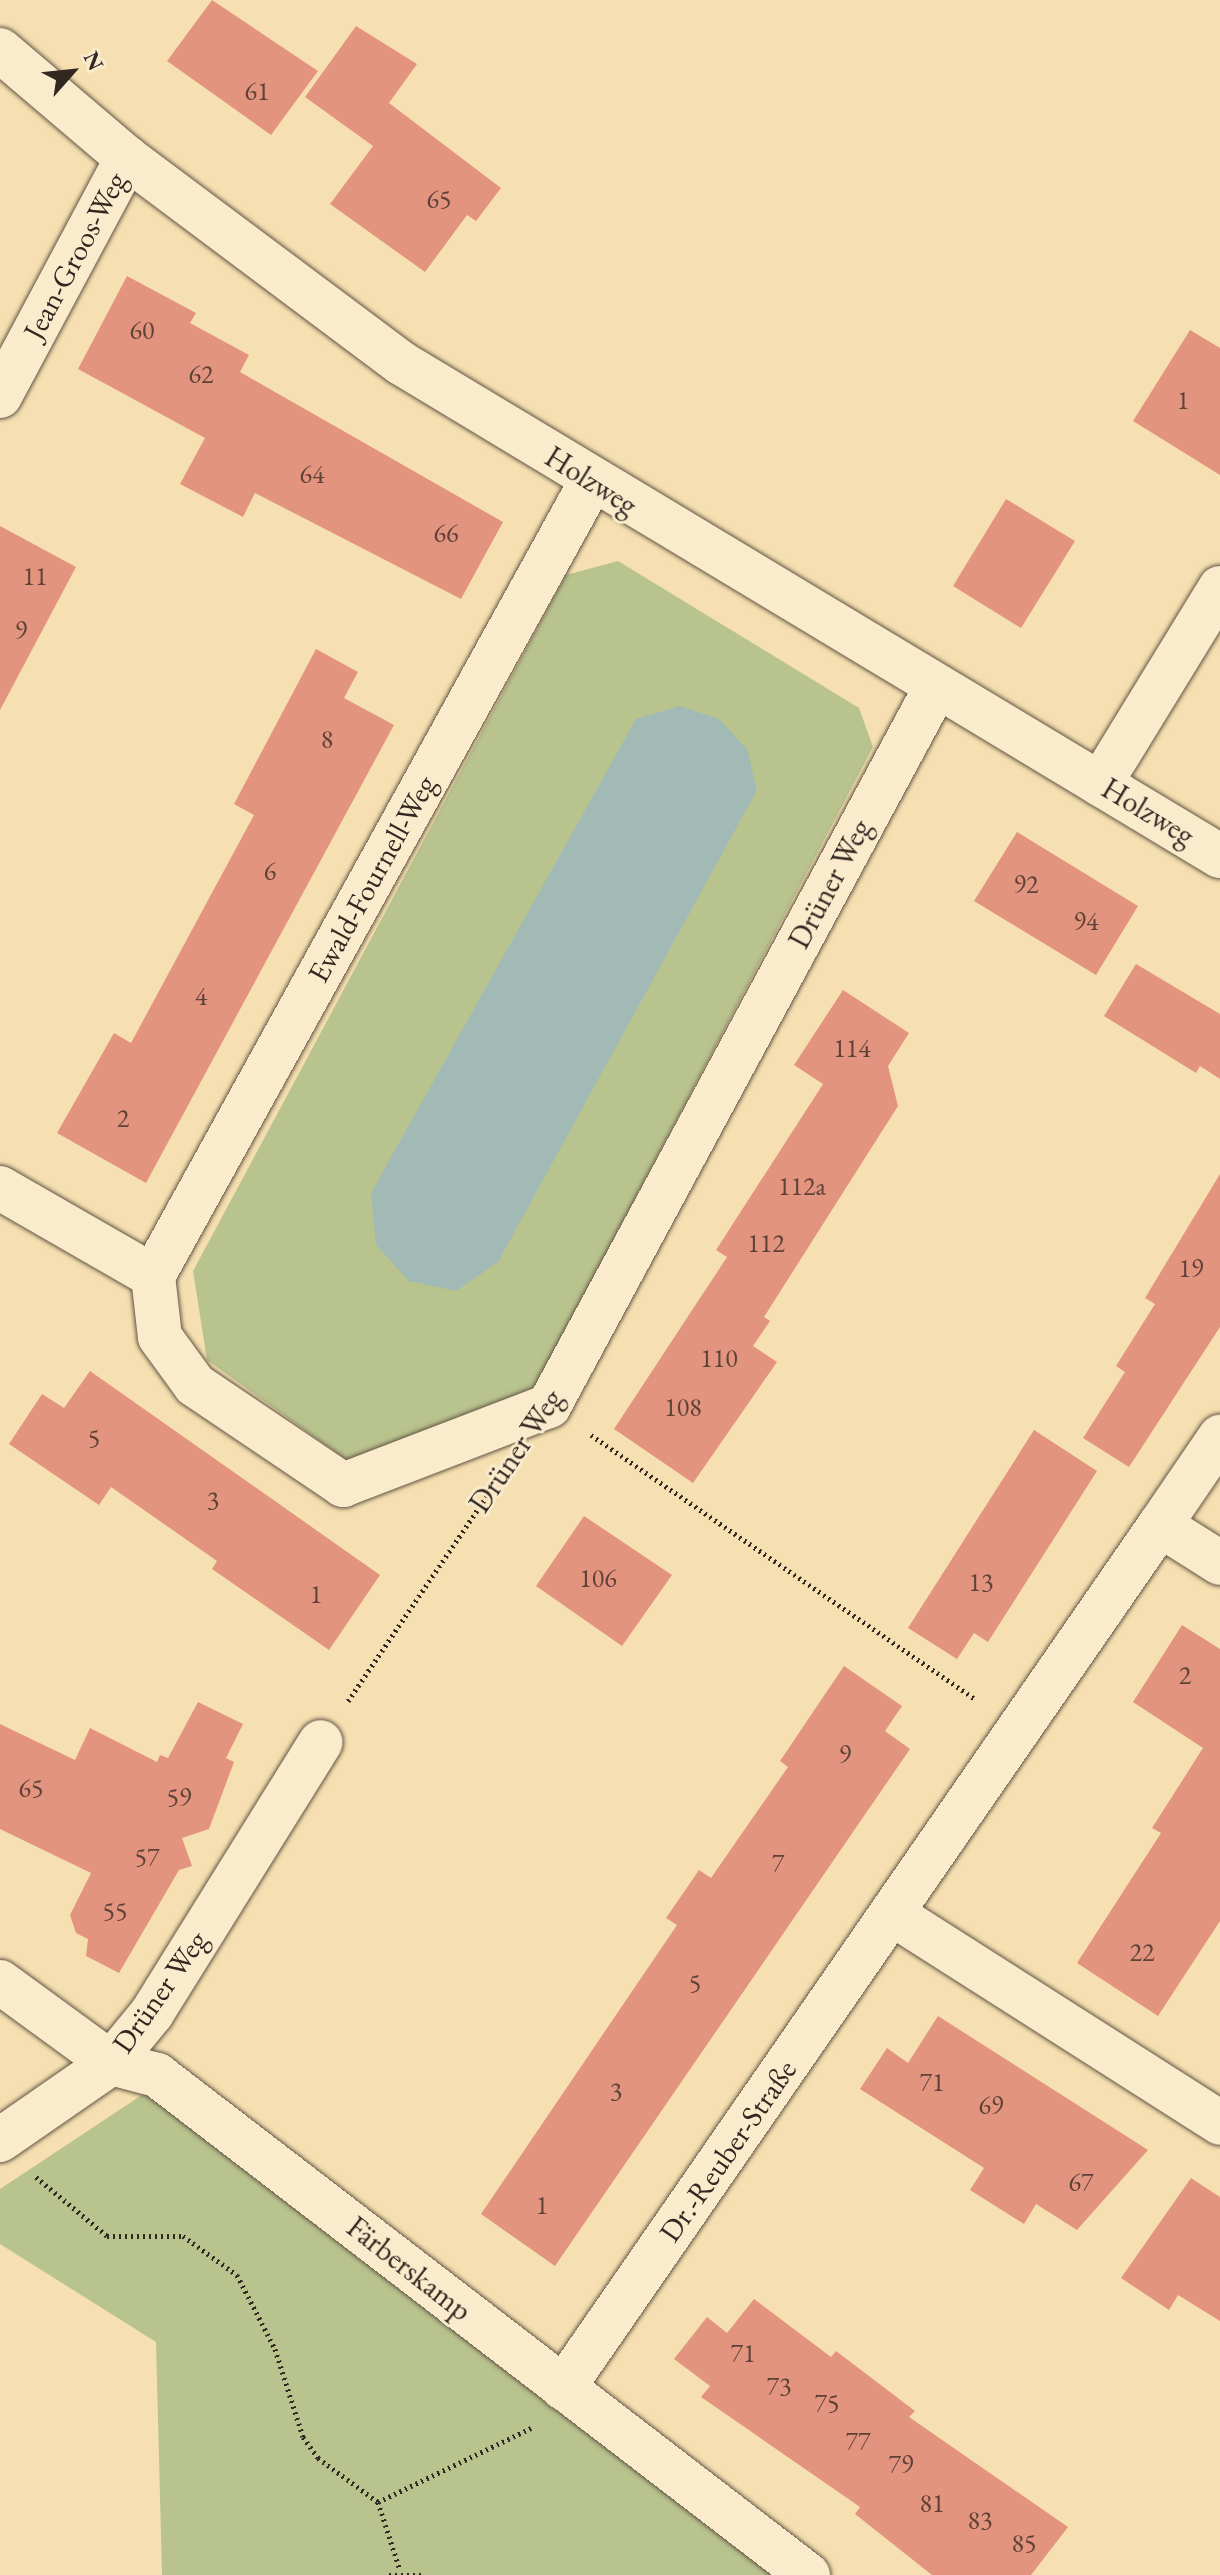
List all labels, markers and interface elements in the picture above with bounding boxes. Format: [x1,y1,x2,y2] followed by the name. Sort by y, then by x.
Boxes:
[32,32,112,112] north arrow
[77,46,111,75] text: N
[245,76,269,108] house number: 61
[16,166,134,346] street label: Jean-Groos-Weg
[427,184,451,216] house number: 65
[130,315,154,347] house number: 60
[189,359,213,391] house number: 62
[1177,385,1189,417] house number: 1
[538,439,644,523] street label: Holzweg
[300,459,324,491] house number: 64
[434,518,458,550] house number: 66
[23,561,47,593] house number: 11
[15,615,27,647] house number: 9
[321,724,333,756] house number: 8
[300,769,444,989] street label: Ewald-Fournell-Weg
[1095,770,1201,854] street label: Holzweg
[781,813,879,955] street label: Drüner Weg
[264,856,276,888] house number: 6
[1014,869,1038,901] house number: 92
[1074,906,1098,938] house number: 94
[195,981,207,1013] house number: 4
[833,1033,871,1065] house number: 114
[117,1103,129,1135] house number: 2
[778,1171,826,1203] house number: 112a
[747,1228,785,1260] house number: 112
[1179,1253,1203,1285] house number: 19
[700,1343,738,1375] house number: 110
[462,1382,570,1520] street label: Drüner Weg
[664,1392,702,1424] house number: 108
[88,1423,100,1455] house number: 5
[207,1485,219,1517] house number: 3
[579,1563,617,1595] house number: 106
[969,1567,993,1599] house number: 13
[310,1579,322,1611] house number: 1
[1179,1660,1191,1692] house number: 2
[839,1739,851,1771] house number: 9
[19,1773,43,1805] house number: 65
[167,1782,191,1814] house number: 59
[135,1842,159,1874] house number: 57
[772,1848,784,1880] house number: 7
[103,1896,127,1928] house number: 55
[105,1924,215,2060] street label: Drüner Weg
[1130,1937,1154,1969] house number: 22
[689,1968,701,2000] house number: 5
[652,2053,804,2249] street label: Dr.-Reuber-Straße
[920,2067,944,2099] house number: 71
[610,2076,622,2108] house number: 3
[979,2090,1003,2122] house number: 69
[1069,2167,1093,2199] house number: 67
[536,2190,548,2222] house number: 1
[340,2209,478,2329] street label: Färberskamp
[731,2338,755,2370] house number: 71
[767,2371,791,2403] house number: 73
[815,2388,839,2420] house number: 75
[846,2426,870,2458] house number: 77
[889,2449,913,2481] house number: 79
[920,2488,944,2520] house number: 81
[968,2505,992,2537] house number: 83
[1012,2528,1036,2560] house number: 85

